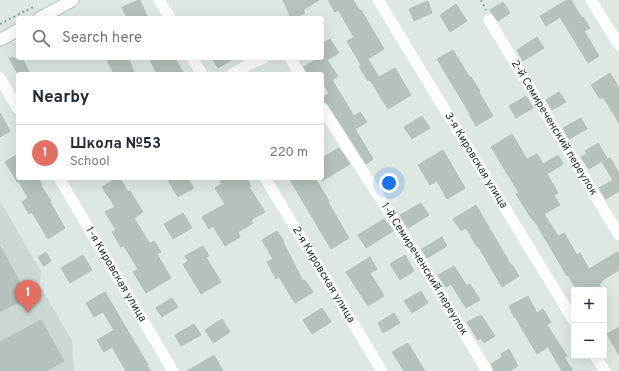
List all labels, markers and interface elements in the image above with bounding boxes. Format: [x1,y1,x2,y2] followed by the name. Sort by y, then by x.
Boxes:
[16,16,324,60] search box
[30,27,52,49] icon: search
[62,29,142,48] text: Search here
[508,58,600,198] street label: 2-й Семиреченский переулок
[32,87,89,109] text: Nearby
[441,110,511,211] street label: 3-я Кировская улица
[70,135,161,154] text: Школа №53
[42,145,48,161] text: 1
[270,145,308,161] text: 220 m
[70,154,110,170] text: School
[379,173,399,193] your location
[378,200,471,338] street label: 1-й Семиреченский переулок
[82,224,150,325] street label: 1-я Кировская улица
[289,224,358,326] street label: 2-я Кировская улица
[15,280,41,313] pin: 1
[571,287,607,359] map controls
[571,287,607,323] button: +
[571,323,607,359] button: −

